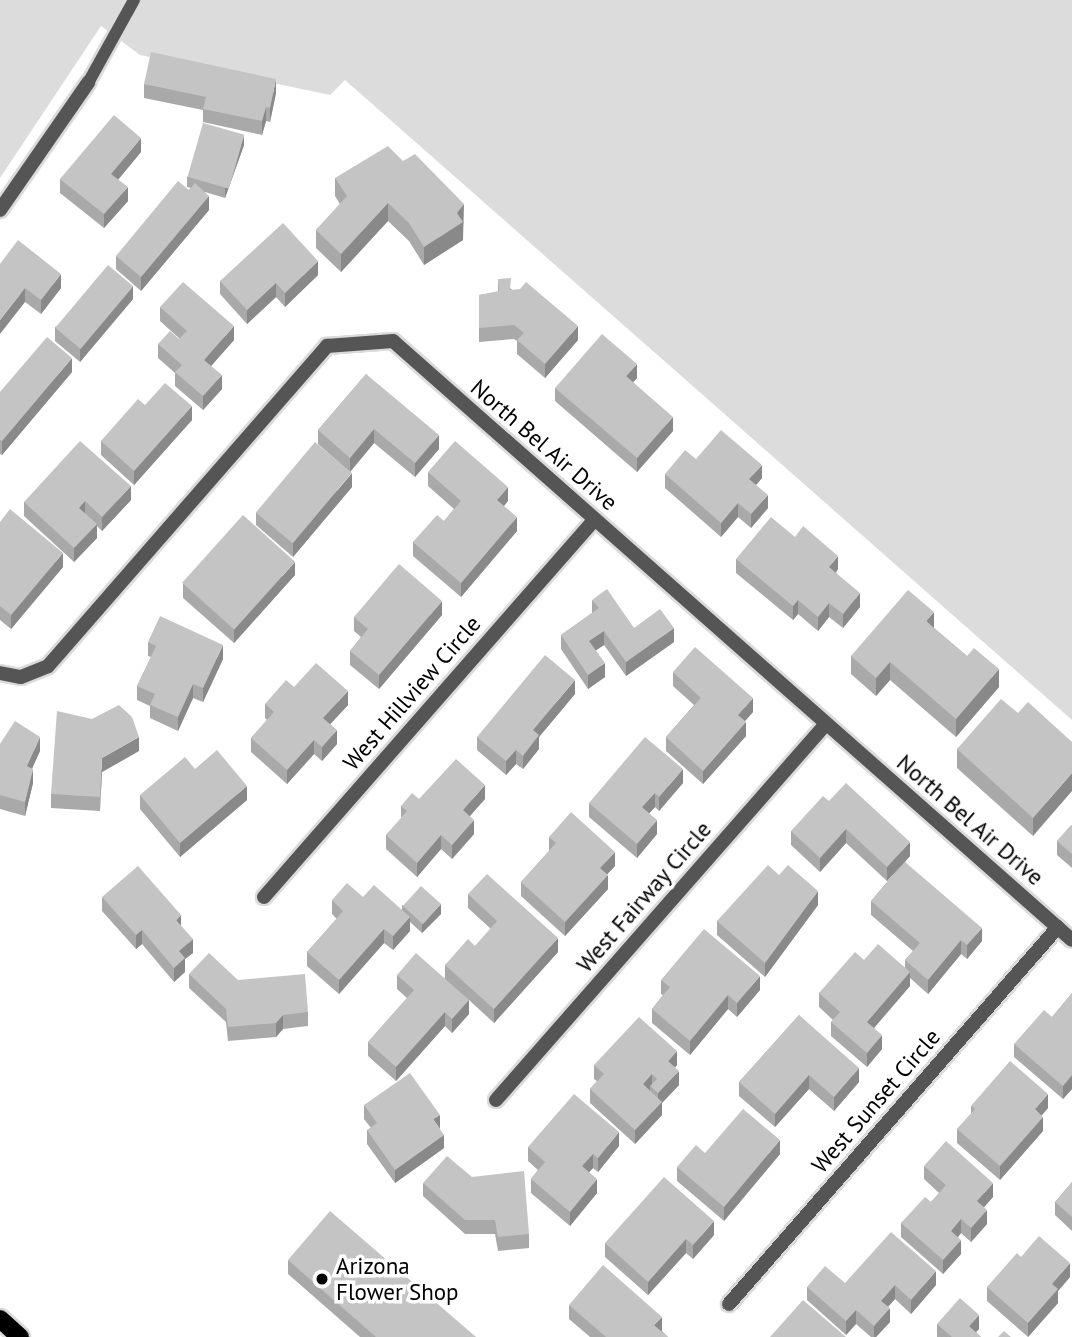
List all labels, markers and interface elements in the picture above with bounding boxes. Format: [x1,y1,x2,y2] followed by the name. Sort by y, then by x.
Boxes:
[465,374,623,516] street label: North Bel Air Drive
[337,610,487,776] street label: West Hillview Circle
[891,749,1049,891] street label: North Bel Air Drive
[571,816,717,978] street label: West Fairway Circle
[806,1023,946,1179] street label: West Sunset Circle
[336,1252,459,1306] place label: Arizona Flower Shop
[314,1271,330,1287] marker: Arizona Flower Shop

